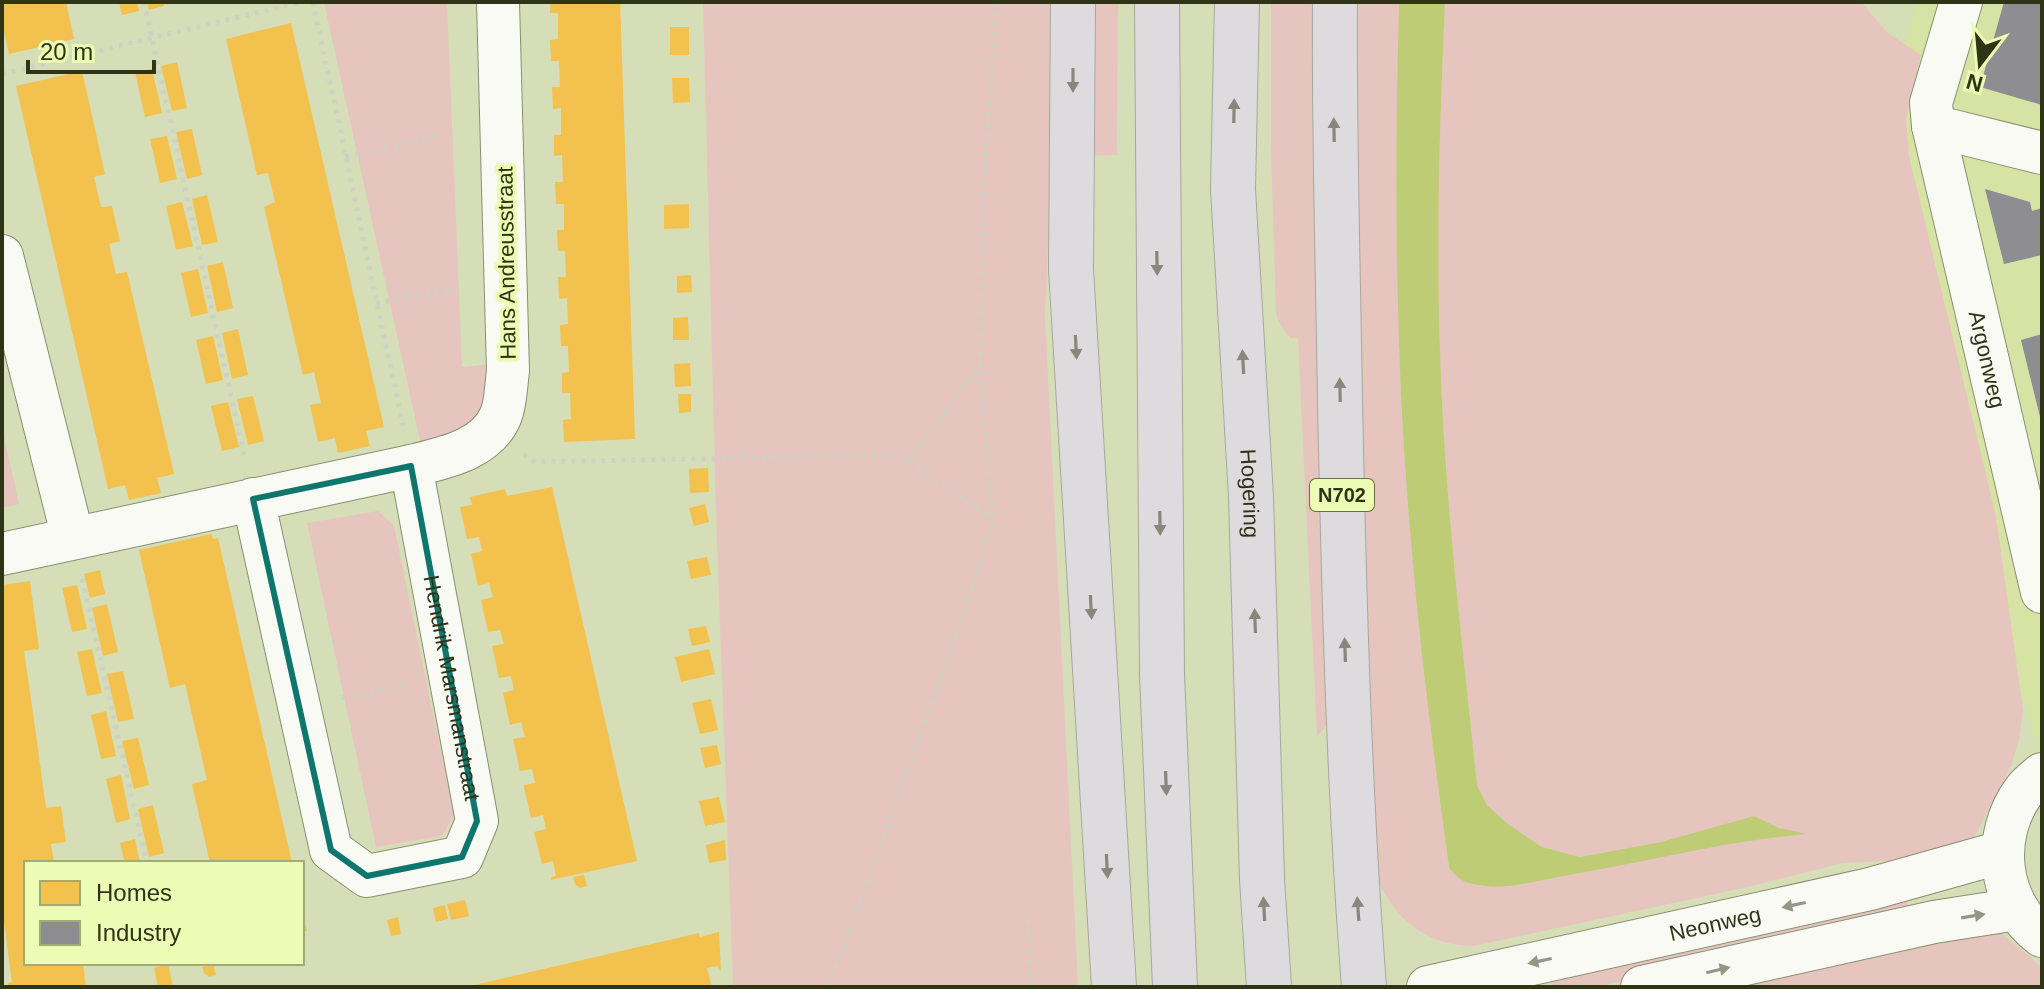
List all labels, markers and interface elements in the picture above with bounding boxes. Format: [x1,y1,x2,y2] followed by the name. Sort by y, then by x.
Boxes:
[28,24,154,74] scale bar
[1940,24,2020,104] north arrow
[40,38,93,65] text: 20 m
[1067,68,1079,93] one-way arrow
[1964,69,1986,97] text: N
[1228,98,1241,123] one-way arrow
[1328,117,1341,142] one-way arrow
[492,166,521,360] street label: Hans Andreusstraat
[1151,251,1164,276] one-way arrow
[1964,308,2011,410] street label: Argonweg
[1070,335,1083,360] one-way arrow
[1236,349,1249,374] one-way arrow
[1334,377,1346,402] one-way arrow
[1235,448,1264,538] street label: Hogering
[1310,479,1374,511] road number: N702
[1154,511,1166,536] one-way arrow
[419,573,485,803] street label: Hendrik Marsmanstraat
[1085,595,1098,620] one-way arrow
[1249,608,1261,633] one-way arrow
[1338,637,1351,662] one-way arrow
[1160,771,1173,796] one-way arrow
[1101,854,1114,879] one-way arrow
[24,861,304,965] legend
[96,879,172,906] text: Homes
[1257,896,1270,921] one-way arrow
[1351,896,1364,921] one-way arrow
[1781,899,1806,912] one-way arrow
[1667,902,1763,946] street label: Neonweg
[1960,909,1985,922] one-way arrow
[96,919,181,946] text: Industry
[1527,955,1552,968] one-way arrow
[1706,963,1731,976] one-way arrow

